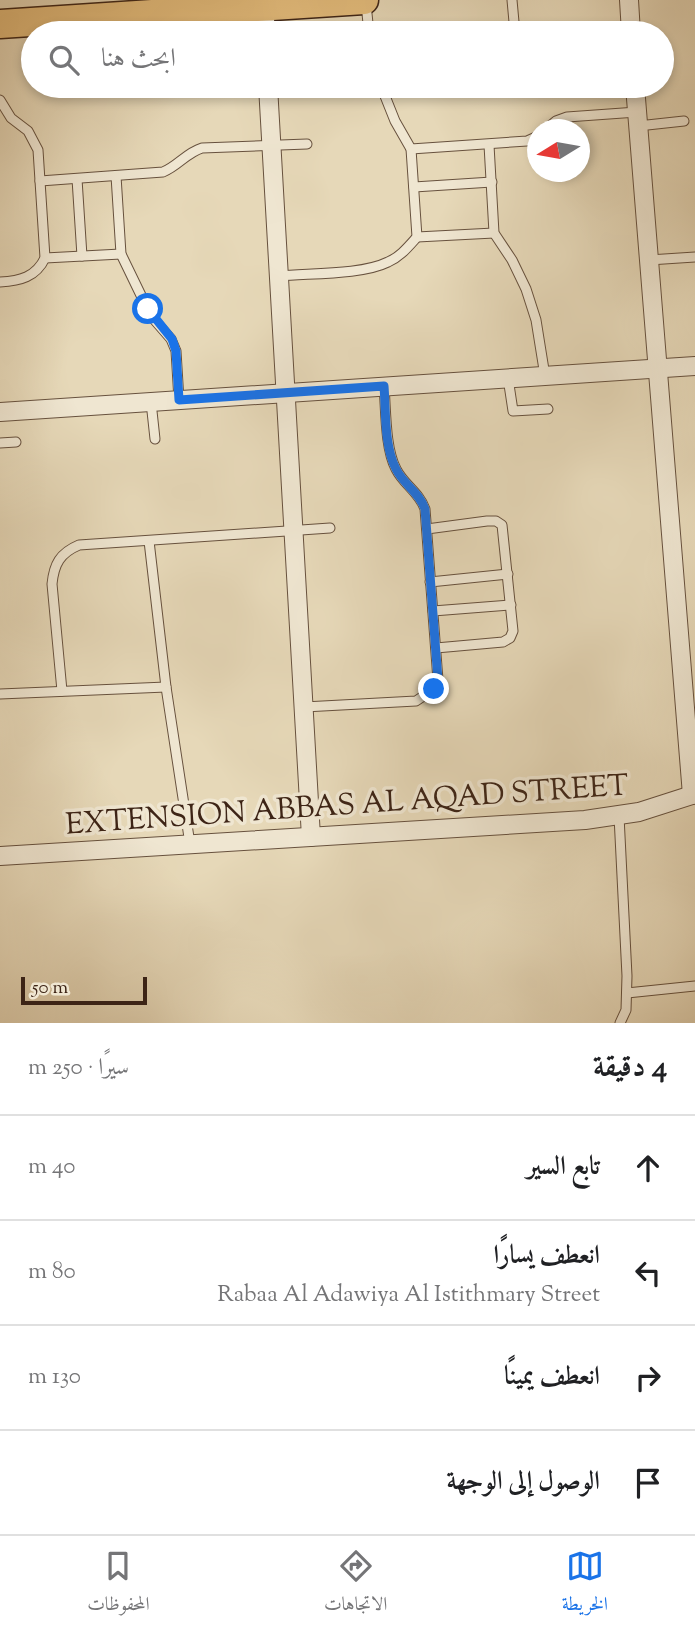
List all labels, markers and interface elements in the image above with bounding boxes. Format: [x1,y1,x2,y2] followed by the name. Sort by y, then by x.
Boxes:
[21,21,674,98] search box
[45,41,83,79] icon: search
[101,41,176,78] text: ابحث هنا
[527,119,590,182] north arrow
[132,293,163,324] route start
[418,673,449,704] route end
[64,765,630,848] street label: EXTENSION ABBAS AL AQAD STREET
[21,974,147,1006] scale bar
[32,975,68,1002] text: 50 m
[593,1047,667,1090] text: 4 دقيقة
[28,1052,129,1085] text: سيرًا · 250 m
[527,1149,600,1186] text: تابع السير
[629,1149,667,1187] icon: ahead
[28,1151,76,1184] text: 40 m
[493,1238,600,1275] text: انعطف يسارًا
[629,1254,667,1292] icon: left
[28,1256,76,1289] text: 80 m
[217,1279,600,1312] text: Rabaa Al Adawiya Al Istithmary Street
[504,1359,600,1396] text: انعطف يمينًا
[629,1359,667,1397] icon: right
[28,1361,81,1394] text: 130 m
[446,1464,600,1501] text: الوصول إلى الوجهة
[629,1464,667,1502] icon: arrive
[87,1547,150,1622] tab: المحفوظات
[324,1547,387,1622] tab: الاتجاهات
[562,1547,608,1622] tab: الخريطة

